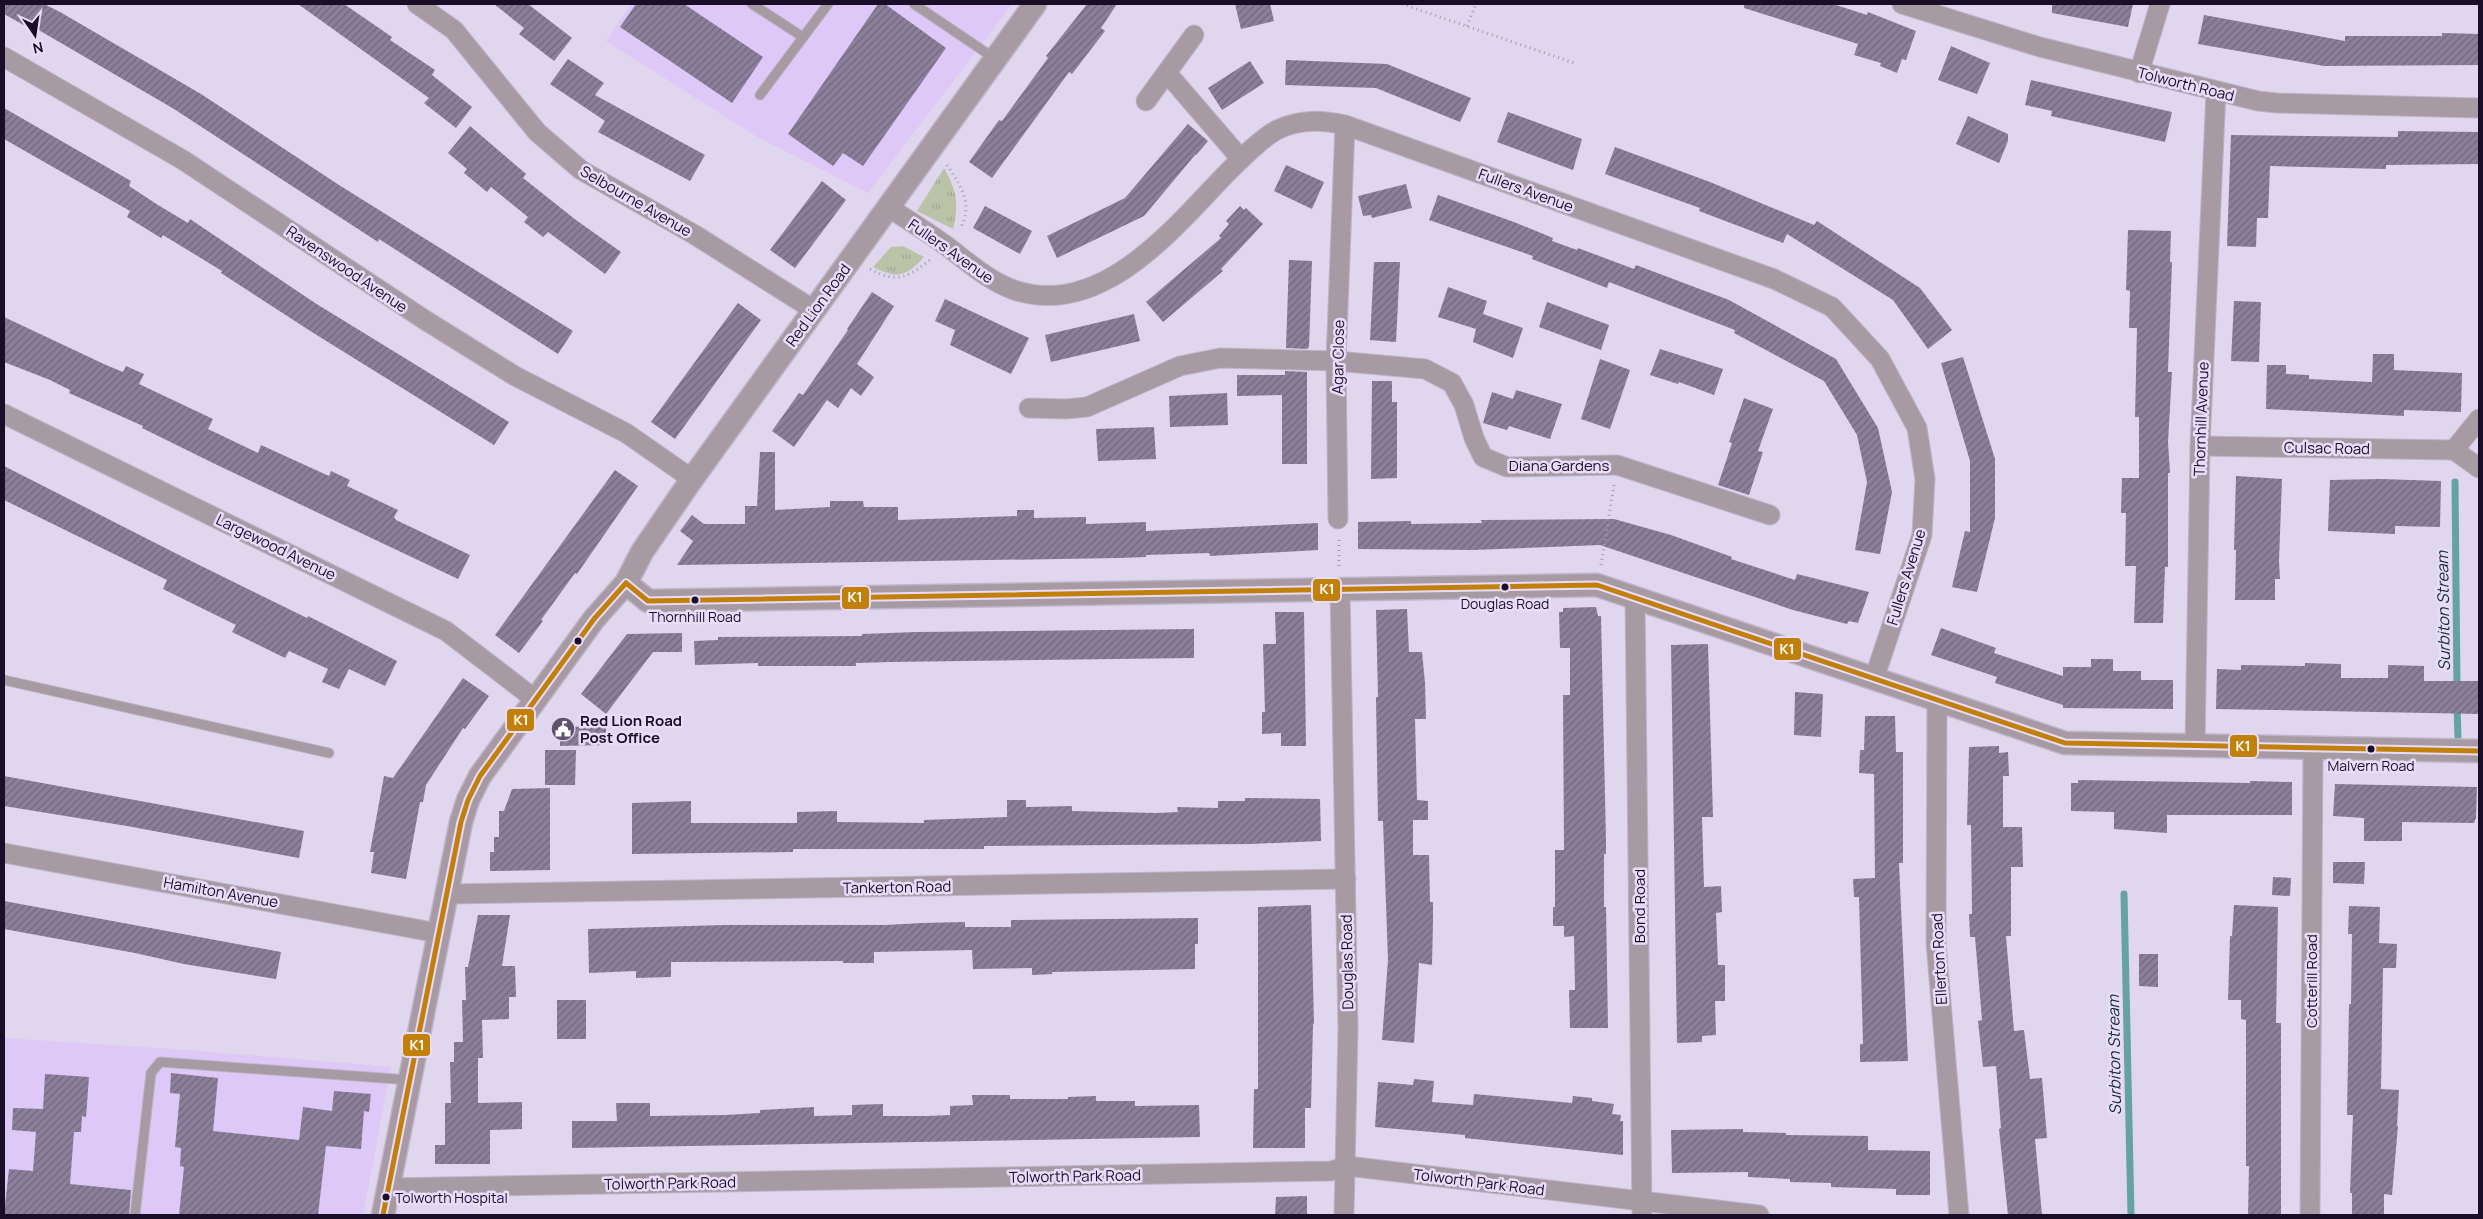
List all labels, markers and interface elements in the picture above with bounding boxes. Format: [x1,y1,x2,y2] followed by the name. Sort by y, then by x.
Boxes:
[10,10,60,60] north arrow
[31,38,45,59] text: N
[2135,62,2237,106] street label: Tolworth Road
[576,161,696,242] street label: Selbourne Avenue
[1476,163,1577,217] street label: Fullers Avenue
[904,214,998,288] street label: Fullers Avenue
[282,221,412,318] street label: Ravenswood Avenue
[781,259,855,351] street label: Red Lion Road
[1327,319,1349,395] street label: Agar Close
[2189,361,2214,477] street label: Thornhill Avenue
[2284,437,2370,459] street label: Culsac Road
[1509,455,1609,476] street label: Diana Gardens
[213,509,340,585] street label: Largewood Avenue
[1881,526,1931,628] street label: Fullers Avenue
[2431,549,2455,671] water label: Surbiton Stream
[1312,578,1341,602] line badge: K1
[1319,579,1335,598] text: K1
[1500,582,1510,592] marker: Douglas Road
[841,586,870,610] line badge: K1
[847,587,863,606] text: K1
[1461,594,1549,613] place label: Douglas Road
[690,595,700,605] marker: Thornhill Road
[649,607,741,626] place label: Thornhill Road
[573,636,583,646] unlabelled marker
[1773,637,1802,661] line badge: K1
[1779,639,1795,658] text: K1
[506,708,535,732] line badge: K1
[513,710,529,729] text: K1
[580,710,682,748] place label: Red Lion Road Post Office
[550,716,576,742] public building icon: Red Lion Road Post Office
[2229,734,2258,758] line badge: K1
[2235,736,2251,755] text: K1
[2366,744,2376,754] marker: Malvern Road
[2327,756,2415,775] place label: Malvern Road
[1629,869,1650,943] street label: Bond Road
[162,872,280,912] street label: Hamilton Avenue
[842,876,952,898] street label: Tankerton Road
[1926,913,1952,1005] street label: Ellerton Road
[1336,914,1358,1010] street label: Douglas Road
[2301,934,2322,1028] street label: Cotterill Road
[2102,993,2126,1115] water label: Surbiton Stream
[402,1033,431,1057] line badge: K1
[409,1035,425,1054] text: K1
[1009,1164,1141,1188] street label: Tolworth Park Road
[1412,1164,1546,1200] street label: Tolworth Park Road
[604,1171,736,1195] street label: Tolworth Park Road
[395,1188,508,1207] place label: Tolworth Hospital
[381,1192,391,1202] marker: Tolworth Hospital

